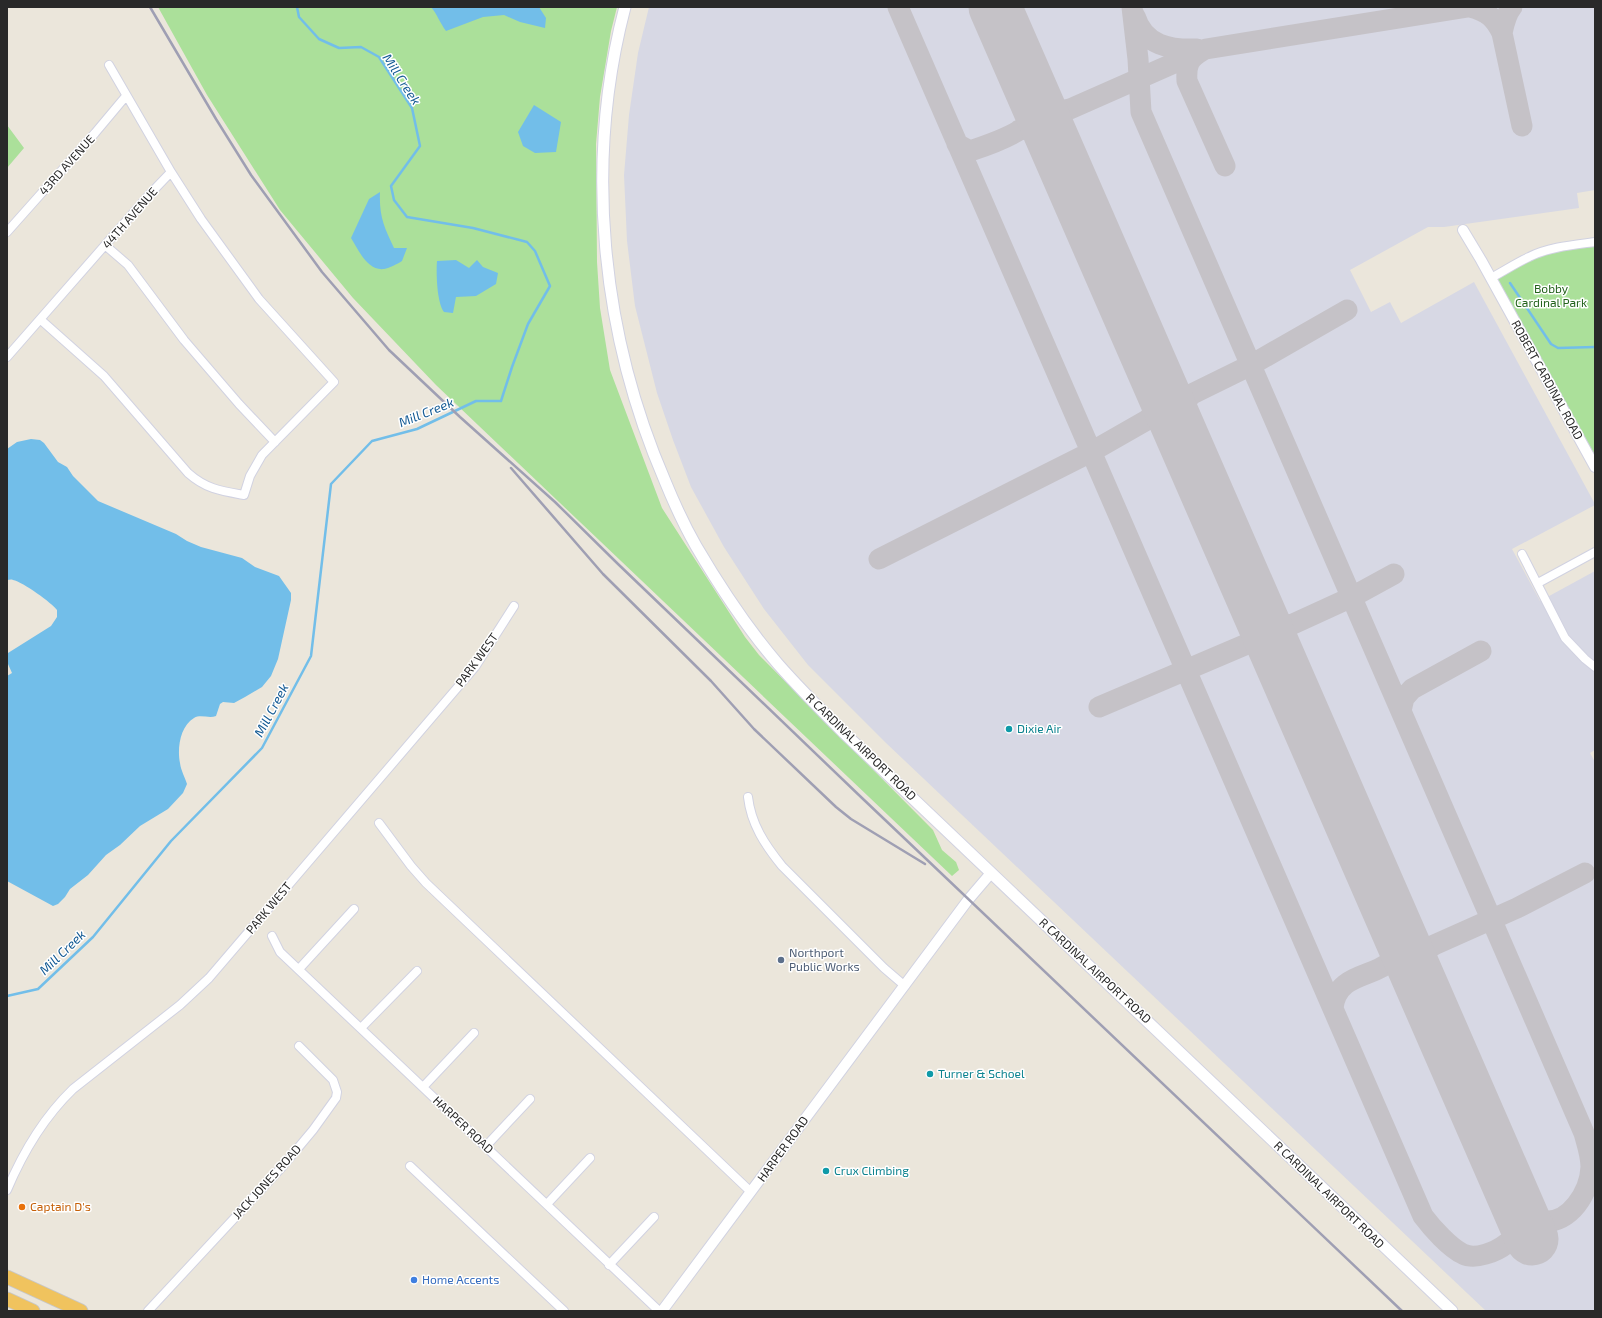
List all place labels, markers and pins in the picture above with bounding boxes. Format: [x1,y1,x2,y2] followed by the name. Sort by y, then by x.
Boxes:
[1017,721,1062,735] place label: Dixie Air
[1004,724,1014,734] marker: Dixie Air
[789,945,860,973] place label: Northport Public Works
[776,955,786,965] marker: Northport Public Works
[938,1066,1025,1080] place label: Turner & Schoel
[925,1069,935,1079] marker: Turner & Schoel
[834,1163,909,1177] place label: Crux Climbing
[821,1166,831,1176] marker: Crux Climbing
[30,1199,91,1213] place label: Captain D's
[17,1202,27,1212] marker: Captain D's
[422,1272,499,1286] place label: Home Accents
[409,1275,419,1285] marker: Home Accents

